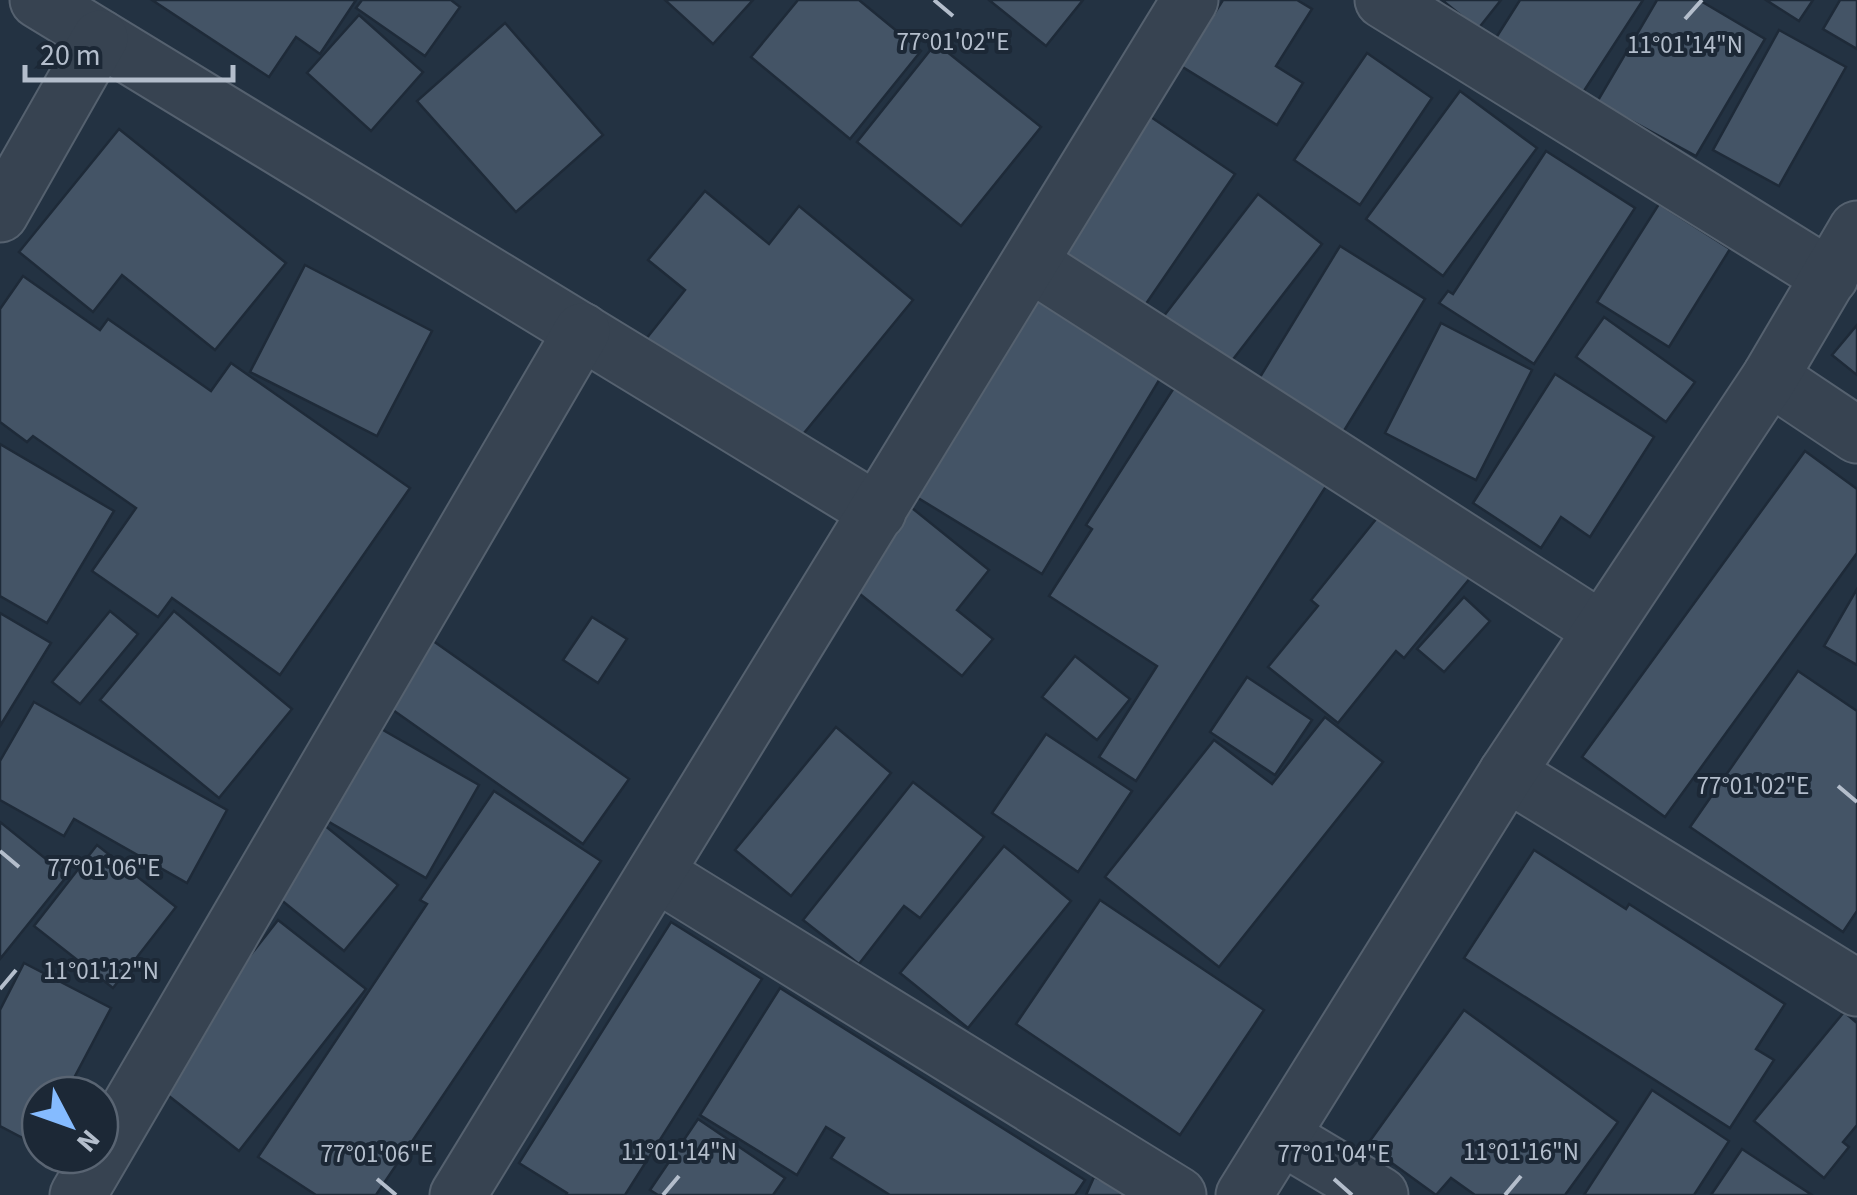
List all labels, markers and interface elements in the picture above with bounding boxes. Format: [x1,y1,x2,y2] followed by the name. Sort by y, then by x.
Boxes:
[25,20,232,82] scale bar
[897,24,1009,60] text: 77°01'02"E
[1627,27,1743,63] text: 11°01'14"N
[40,34,101,77] text: 20 m
[1697,768,1809,804] text: 77°01'02"E
[48,850,160,886] text: 77°01'06"E
[43,953,159,989] text: 11°01'12"N
[20,1075,120,1175] north arrow
[67,1121,109,1161] text: N
[621,1134,737,1170] text: 11°01'14"N
[1463,1134,1579,1170] text: 11°01'16"N
[321,1136,433,1172] text: 77°01'06"E
[1278,1136,1390,1172] text: 77°01'04"E

